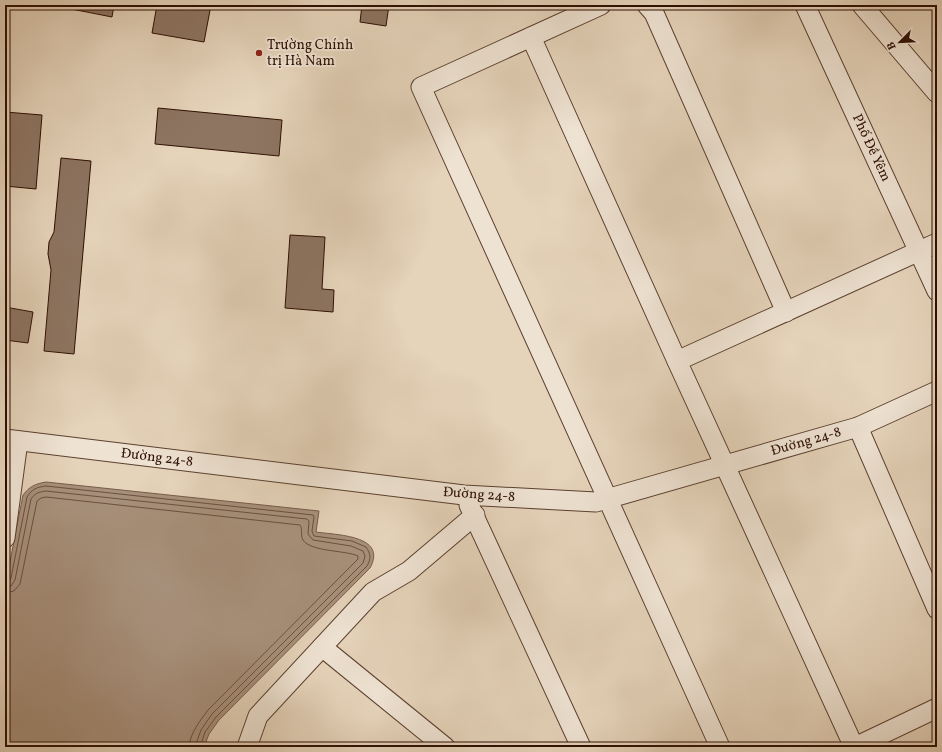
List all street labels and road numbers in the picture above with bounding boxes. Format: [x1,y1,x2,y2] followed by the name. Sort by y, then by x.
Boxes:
[847,111,895,185] street label: Phố Đề Yêm
[769,423,843,461] street label: Đường 24-8
[120,444,194,472] street label: Đường 24-8
[442,483,516,507] street label: Đường 24-8

